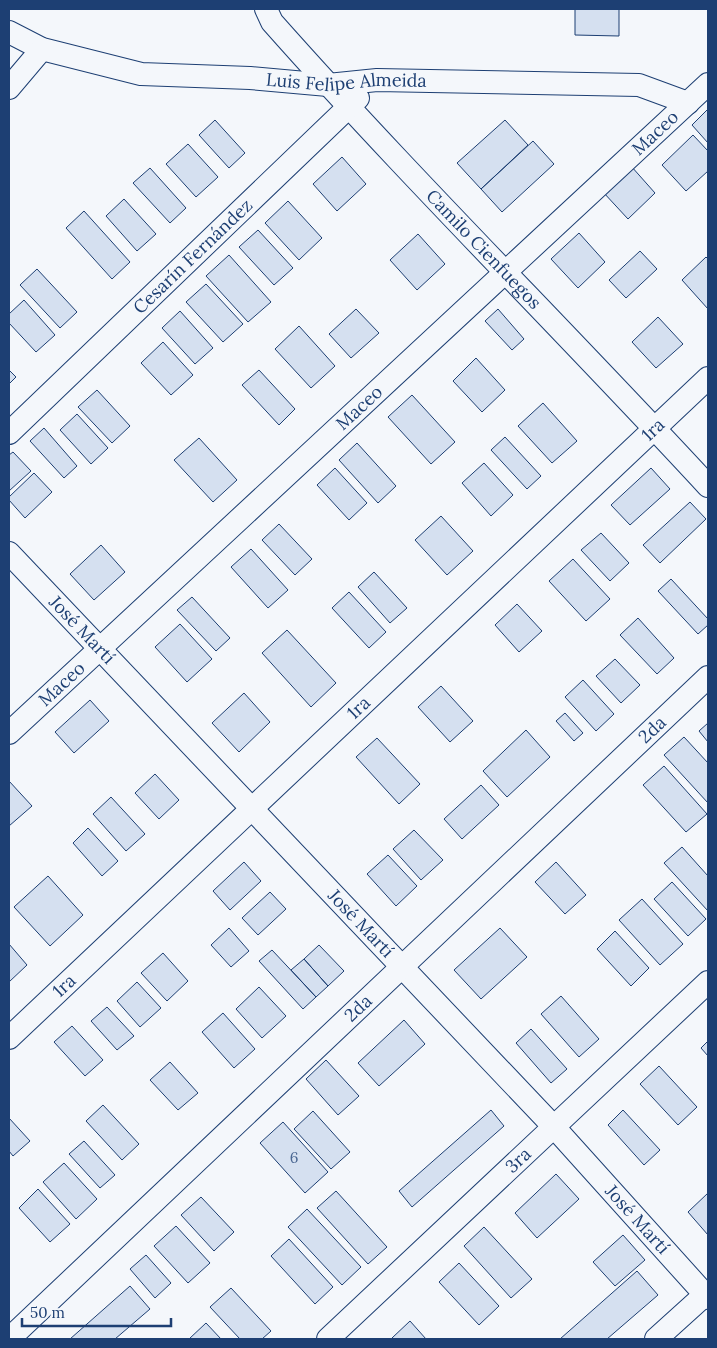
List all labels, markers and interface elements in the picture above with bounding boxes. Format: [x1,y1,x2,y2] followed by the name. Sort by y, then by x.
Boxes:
[265,67,427,96] street label: Luis Felipe Almeida
[627,105,683,160] street label: Maceo
[421,184,546,314] street label: Camilo Cienfuegos
[128,194,257,319] street label: Cesarín Fernández
[331,380,387,435] street label: Maceo
[636,413,669,446] street label: 1ra
[44,590,120,669] street label: José Martí
[33,656,90,711] street label: Maceo
[342,691,375,724] street label: 1ra
[633,711,671,748] street label: 2da
[323,883,399,962] street label: José Martí
[47,969,80,1002] street label: 1ra
[339,989,377,1026] street label: 2da
[500,1142,536,1178] street label: 3ra
[290,1148,298,1167] house number: 6
[600,1179,675,1259] street label: José Martí
[22,1296,171,1328] scale bar
[30,1303,65,1322] text: 50 m

